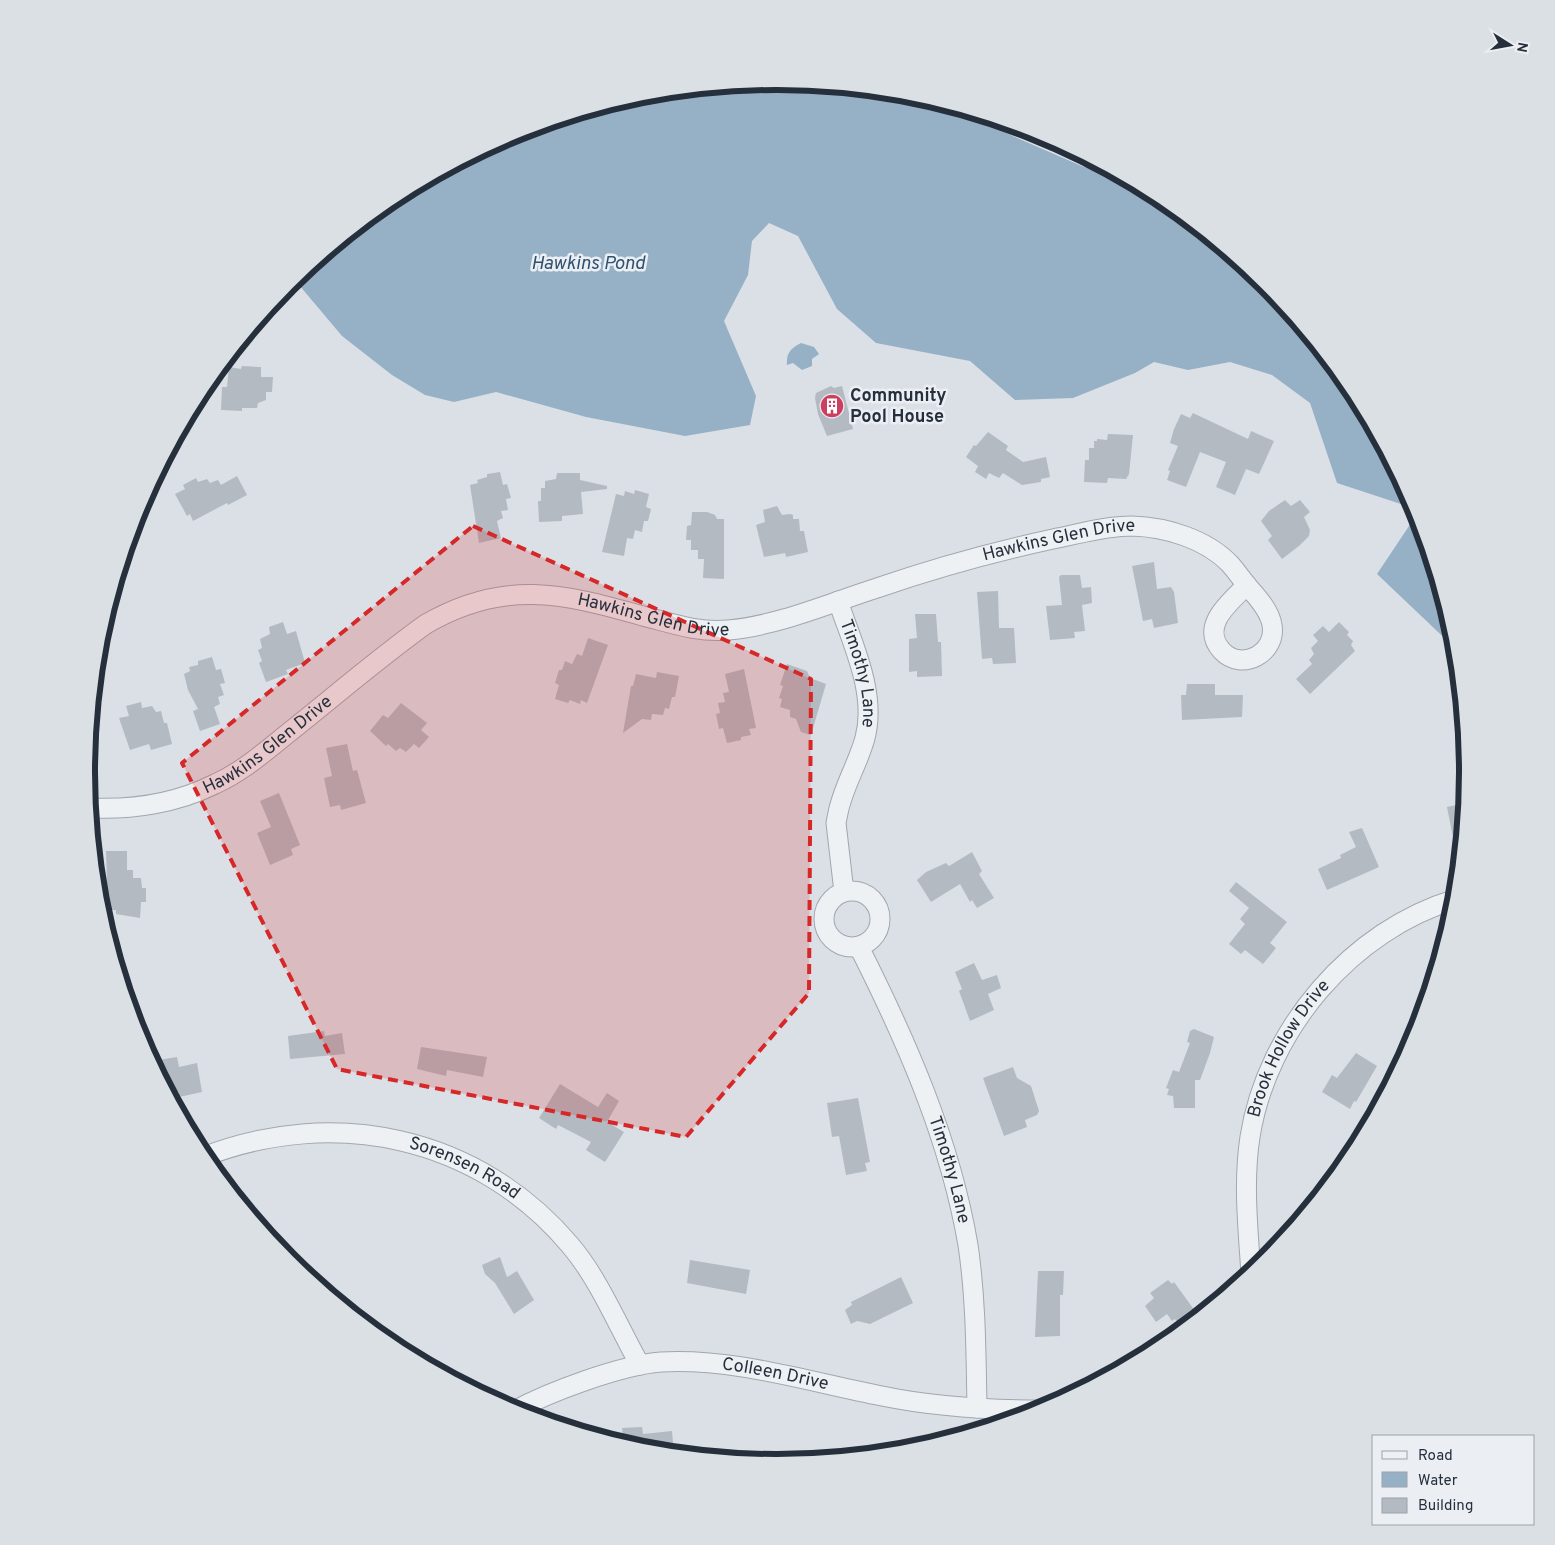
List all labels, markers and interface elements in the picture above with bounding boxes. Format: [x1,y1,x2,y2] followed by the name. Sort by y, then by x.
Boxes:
[1485,20,1535,70] north arrow
[1512,41,1531,54] text: N
[531,252,647,276] water label: Hawkins Pond
[850,385,947,429] place label: Community Pool House
[819,393,845,419] building icon: Community Pool House
[980,514,1135,567] street label: Hawkins Glen Drive
[575,588,730,642] street label: Hawkins Glen Drive
[834,616,880,729] street label: Timothy Lane
[199,690,337,800] street label: Hawkins Glen Drive
[1243,975,1335,1120] street label: Brook Hollow Drive
[923,1113,975,1226] street label: Timothy Lane
[406,1132,525,1205] street label: Sorensen Road
[721,1353,831,1396] street label: Colleen Drive
[1372,1435,1535,1525] legend
[1418,1447,1453,1466] text: Road
[1418,1472,1458,1491] text: Water
[1418,1497,1473,1516] text: Building

